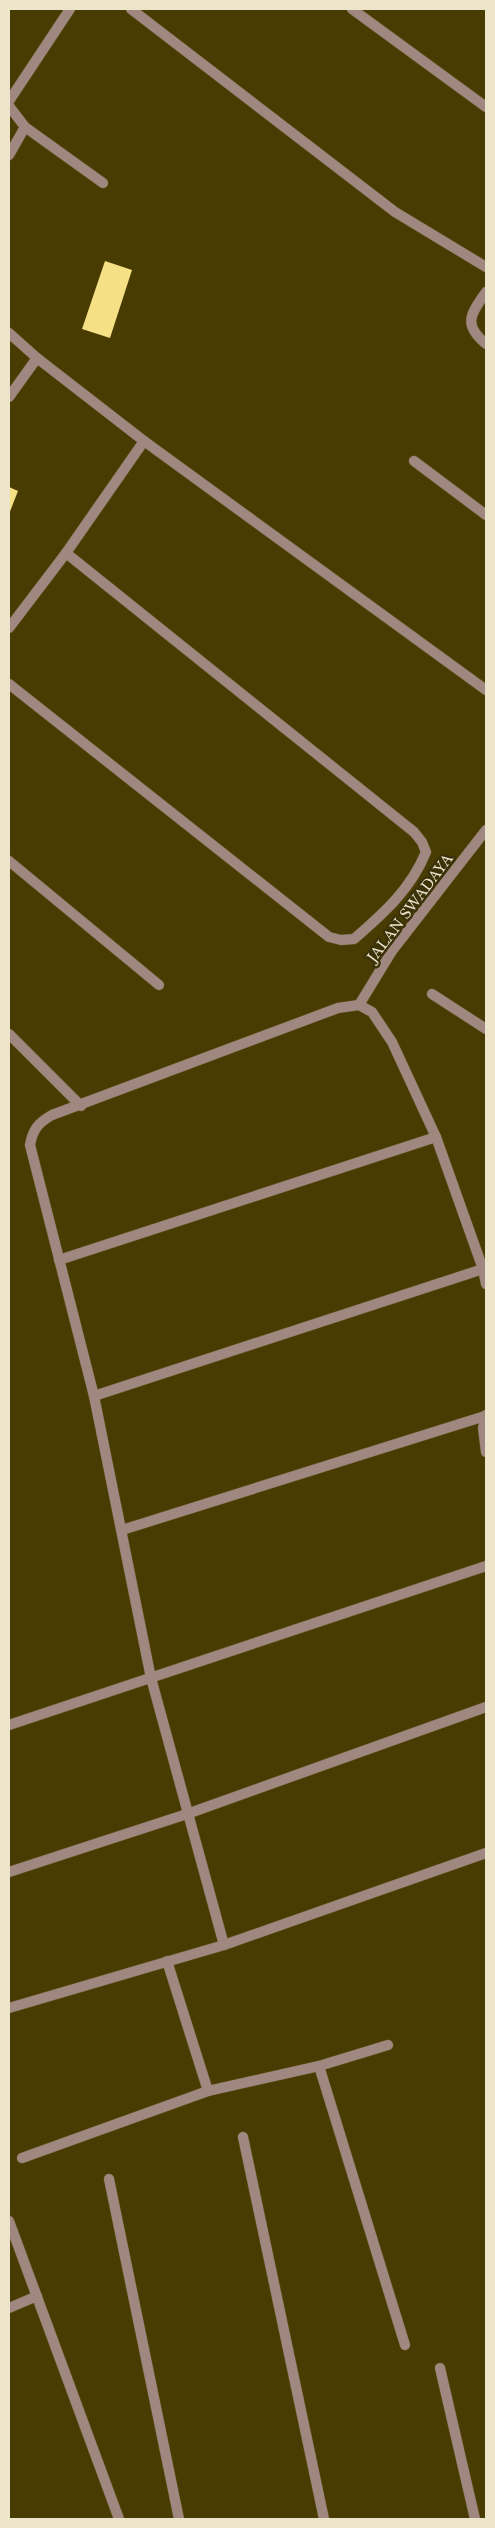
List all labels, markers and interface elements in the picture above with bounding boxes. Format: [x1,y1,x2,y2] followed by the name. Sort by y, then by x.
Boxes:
[362,850,457,967] street label: JALAN SWADAYA

